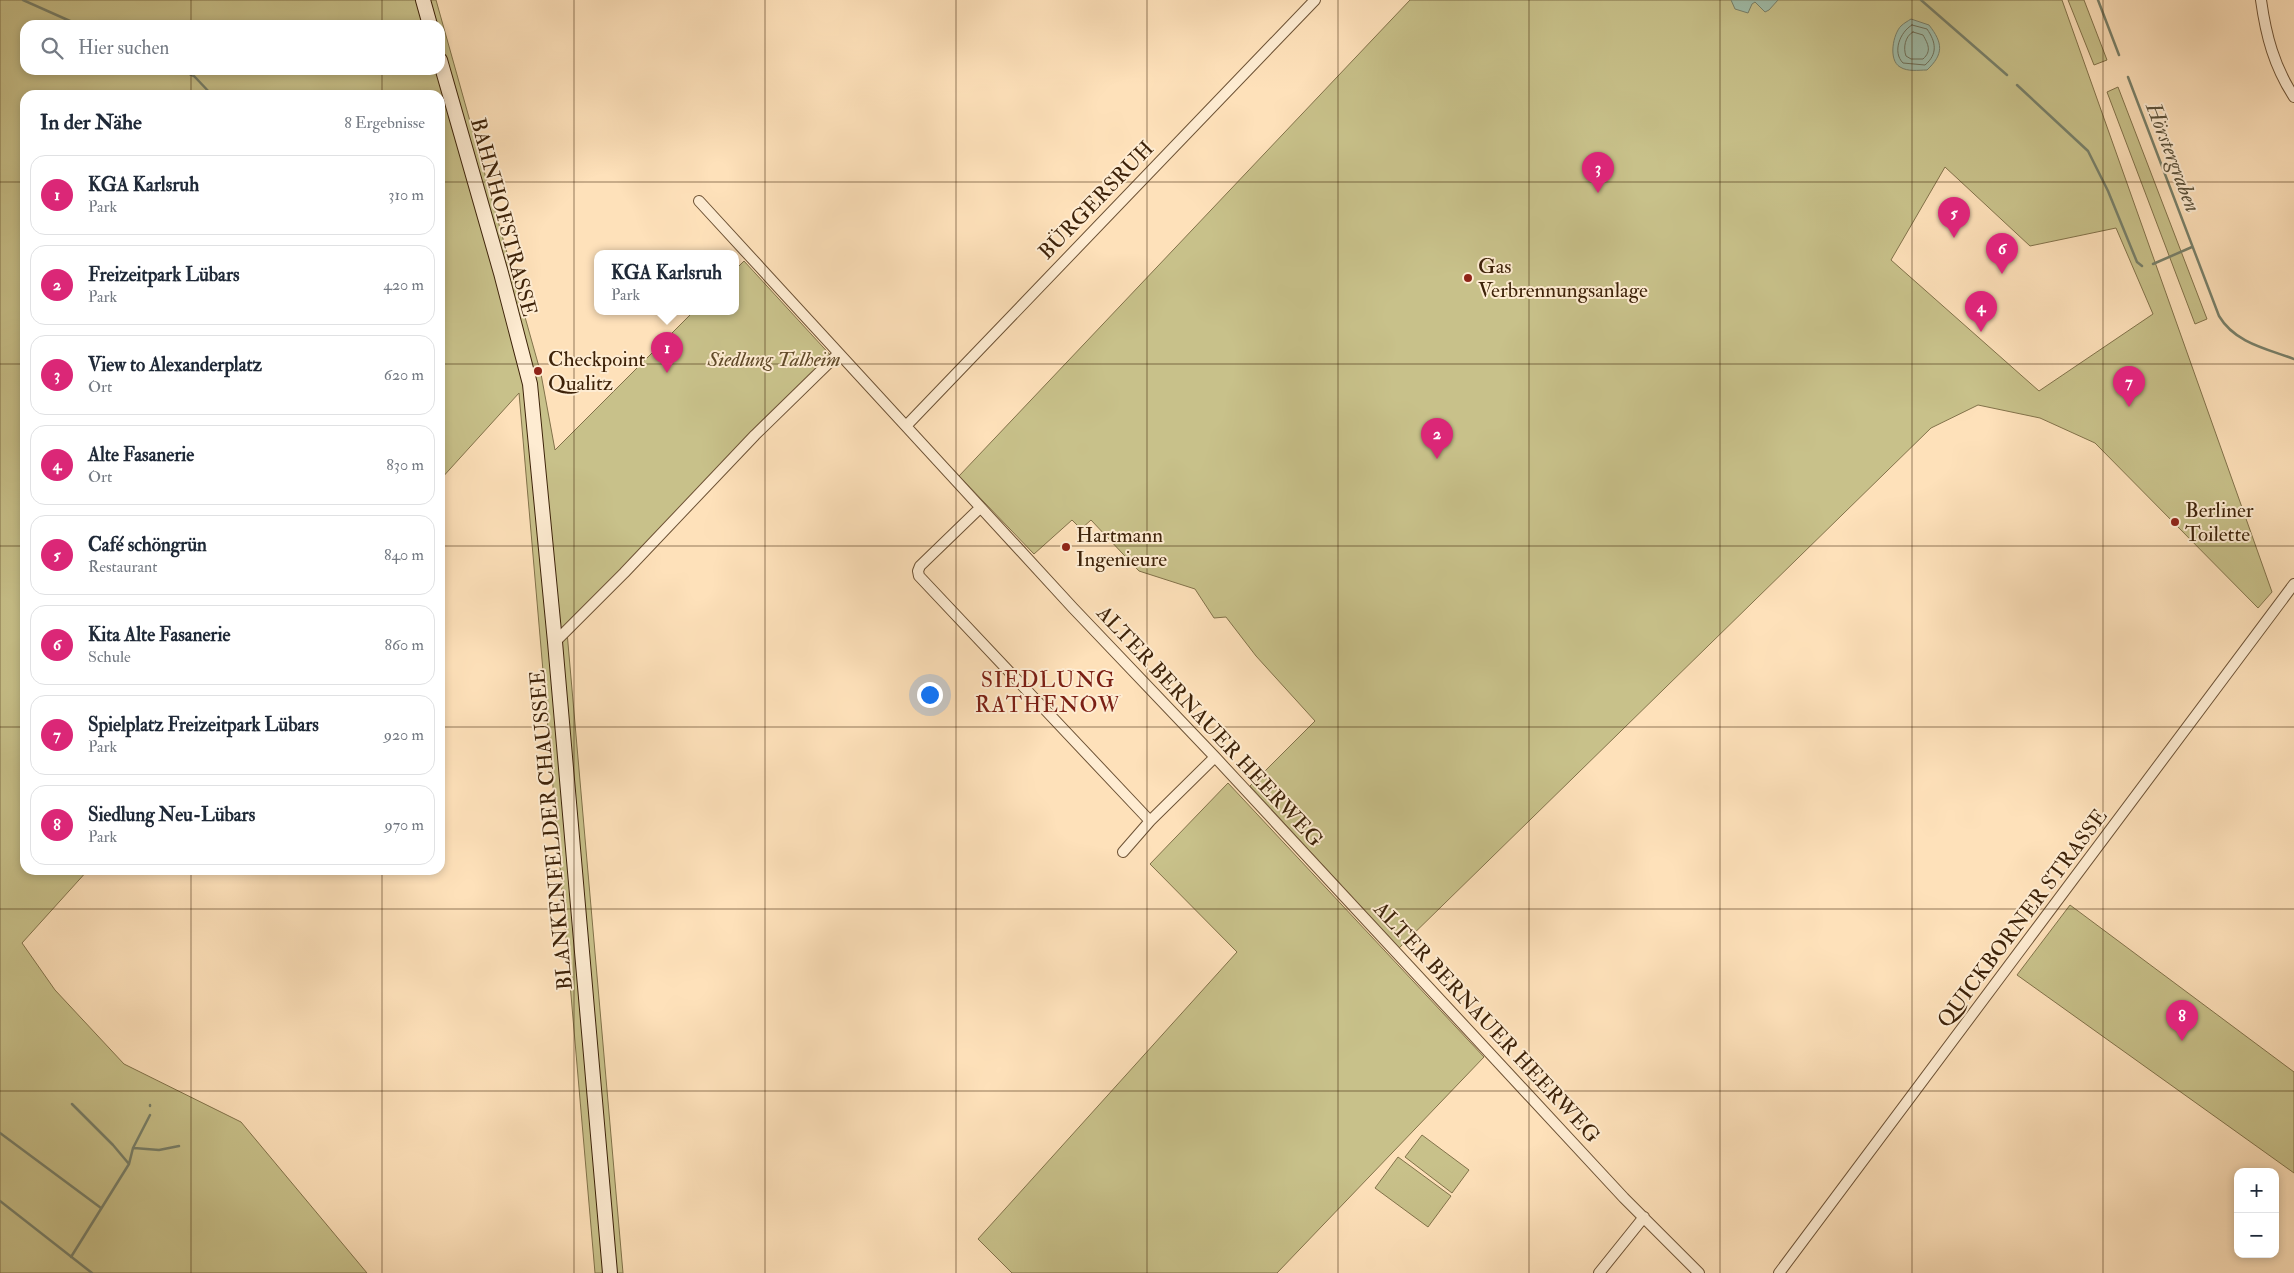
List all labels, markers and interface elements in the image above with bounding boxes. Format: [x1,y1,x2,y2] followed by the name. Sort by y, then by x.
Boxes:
[20,20,445,75] search box
[38,34,66,62] icon: search
[78,36,169,60] text: Hier suchen
[2139,98,2207,216] water label: Hörstergraben
[40,109,142,136] text: In der Nähe
[344,113,425,133] text: 8 Ergebnisse
[464,115,543,319] street label: BAHNHOFSTRASSE
[1033,135,1160,265] street label: BÜRGERSRUH
[1582,152,1614,193] pin: 3
[88,173,199,197] text: KGA Karlsruh
[54,185,60,205] text: 1
[388,185,424,205] text: 310 m
[88,197,117,217] text: Park
[1938,197,1970,238] pin: 5
[1986,233,2018,274] pin: 6
[594,250,739,315] popup
[1478,253,1648,304] place label: Gas Verbrennungsanlage
[611,261,722,285] text: KGA Karlsruh
[88,263,240,287] text: Freizeitpark Lübars
[1462,272,1474,284] marker: Gas Verbrennungsanlage
[53,275,61,295] text: 2
[383,275,424,295] text: 420 m
[611,285,640,305] text: Park
[88,287,117,307] text: Park
[1965,291,1997,332] pin: 4
[651,332,683,373] pin: 1
[548,346,645,397] place label: Checkpoint Qualitz
[706,346,841,373] park label: Siedlung Talheim
[88,353,262,377] text: View to Alexanderplatz
[54,365,60,385] text: 3
[384,365,424,385] text: 620 m
[532,365,544,377] marker: Checkpoint Qualitz
[2113,366,2145,407] pin: 7
[88,377,112,397] text: Ort
[1421,418,1453,459] pin: 2
[88,443,194,467] text: Alte Fasanerie
[53,455,61,475] text: 4
[386,455,424,475] text: 830 m
[88,467,112,487] text: Ort
[2185,497,2254,548] place label: Berliner Toilette
[2169,516,2181,528] marker: Berliner Toilette
[1076,522,1167,573] place label: Hartmann Ingenieure
[88,533,207,557] text: Café schöngrün
[1060,541,1072,553] marker: Hartmann Ingenieure
[53,545,61,565] text: 5
[384,545,424,565] text: 840 m
[88,557,157,577] text: Restaurant
[1090,599,1329,853] street label: ALTER BERNAUER HEERWEG
[88,623,230,647] text: Kita Alte Fasanerie
[53,635,61,655] text: 6
[384,635,424,655] text: 860 m
[88,647,131,667] text: Schule
[975,666,1122,719] district label: SIEDLUNG RATHENOW
[524,669,579,991] street label: BLANKENFELDER CHAUSSEE
[917,682,943,708] your location
[88,713,319,737] text: Spielplatz Freizeitpark Lübars
[53,725,61,745] text: 7
[384,725,424,745] text: 920 m
[88,737,117,757] text: Park
[88,803,255,827] text: Siedlung Neu-Lübars
[1931,804,2113,1033] street label: QUICKBORNER STRASSE
[53,815,61,835] text: 8
[385,815,424,835] text: 970 m
[88,827,117,847] text: Park
[1367,895,1606,1149] street label: ALTER BERNAUER HEERWEG
[2166,1000,2198,1041] pin: 8
[2234,1168,2279,1258] map controls
[2234,1168,2279,1213] button: +
[2234,1213,2279,1258] button: −

